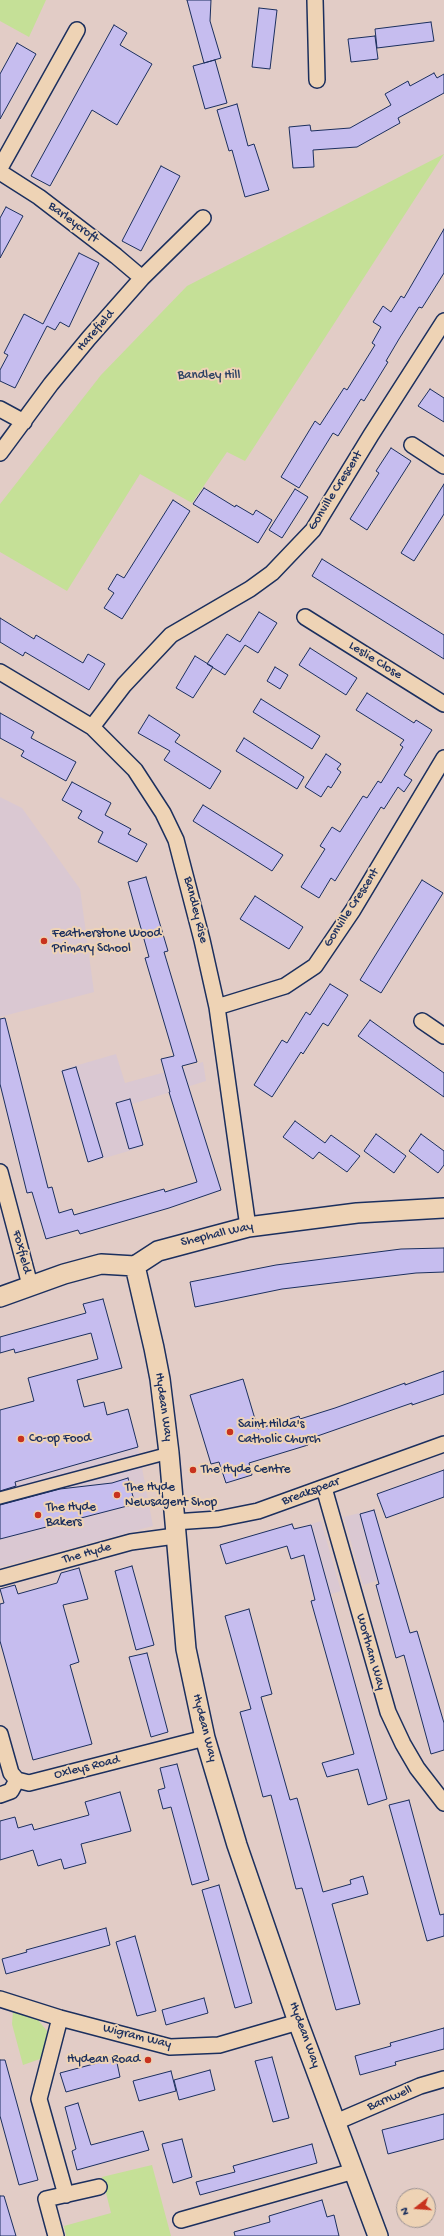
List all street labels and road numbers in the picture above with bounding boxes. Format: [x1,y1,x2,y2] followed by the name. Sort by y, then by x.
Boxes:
[45,199,101,247] street label: Barleycroft
[74,307,118,355] street label: Harefield
[305,448,367,534] street label: Gonville Crescent
[345,639,405,683] street label: Leslie Close
[321,866,383,950] street label: Gonville Crescent
[179,875,211,945] street label: Bandley Rise
[179,1219,255,1251] street label: Shephall Way
[8,1229,34,1275] street label: Foxfield
[150,1372,176,1442] street label: Hydean Way
[280,1474,342,1510] street label: Breakspear
[61,1540,113,1568] street label: The Hyde
[352,1612,388,1692] street label: Wortham Way
[188,1692,220,1764] street label: Hydean Way
[53,1752,121,1784] street label: Oxleys Road
[285,2000,323,2070] street label: Hydean Way
[101,2021,173,2053] street label: Wigram Way
[365,2083,415,2115] street label: Barnwell

